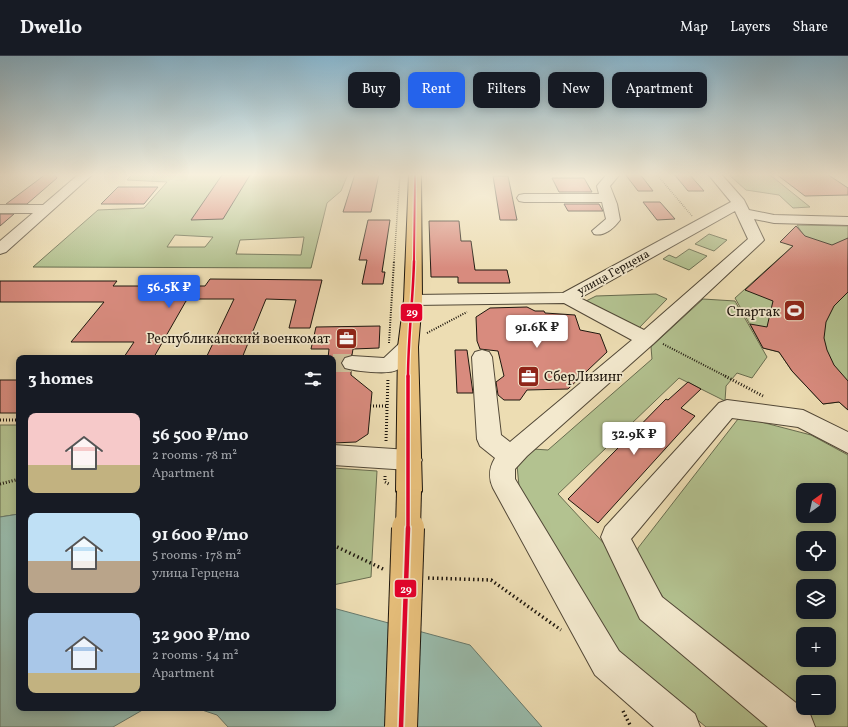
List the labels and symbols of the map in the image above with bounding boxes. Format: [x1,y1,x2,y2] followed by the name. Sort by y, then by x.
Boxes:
[574,246,653,299] street label: улица Герцена
[132,275,206,309] pin: 56.5K ₽
[782,298,808,324] sports icon: Спартак
[400,303,423,322] line badge: 29
[727,303,781,322] place label: Спартак
[406,306,418,321] text: 29
[500,315,574,349] pin: 91.6K ₽
[333,325,359,351] office icon: Республиканский военкомат
[146,330,330,349] place label: Республиканский военкомат
[515,363,541,389] office icon: СберЛизинг
[544,368,622,387] place label: СберЛизинг
[597,422,671,456] pin: 32.9K ₽
[796,483,836,523] north arrow
[394,579,417,598] line badge: 29
[400,583,412,598] text: 29

